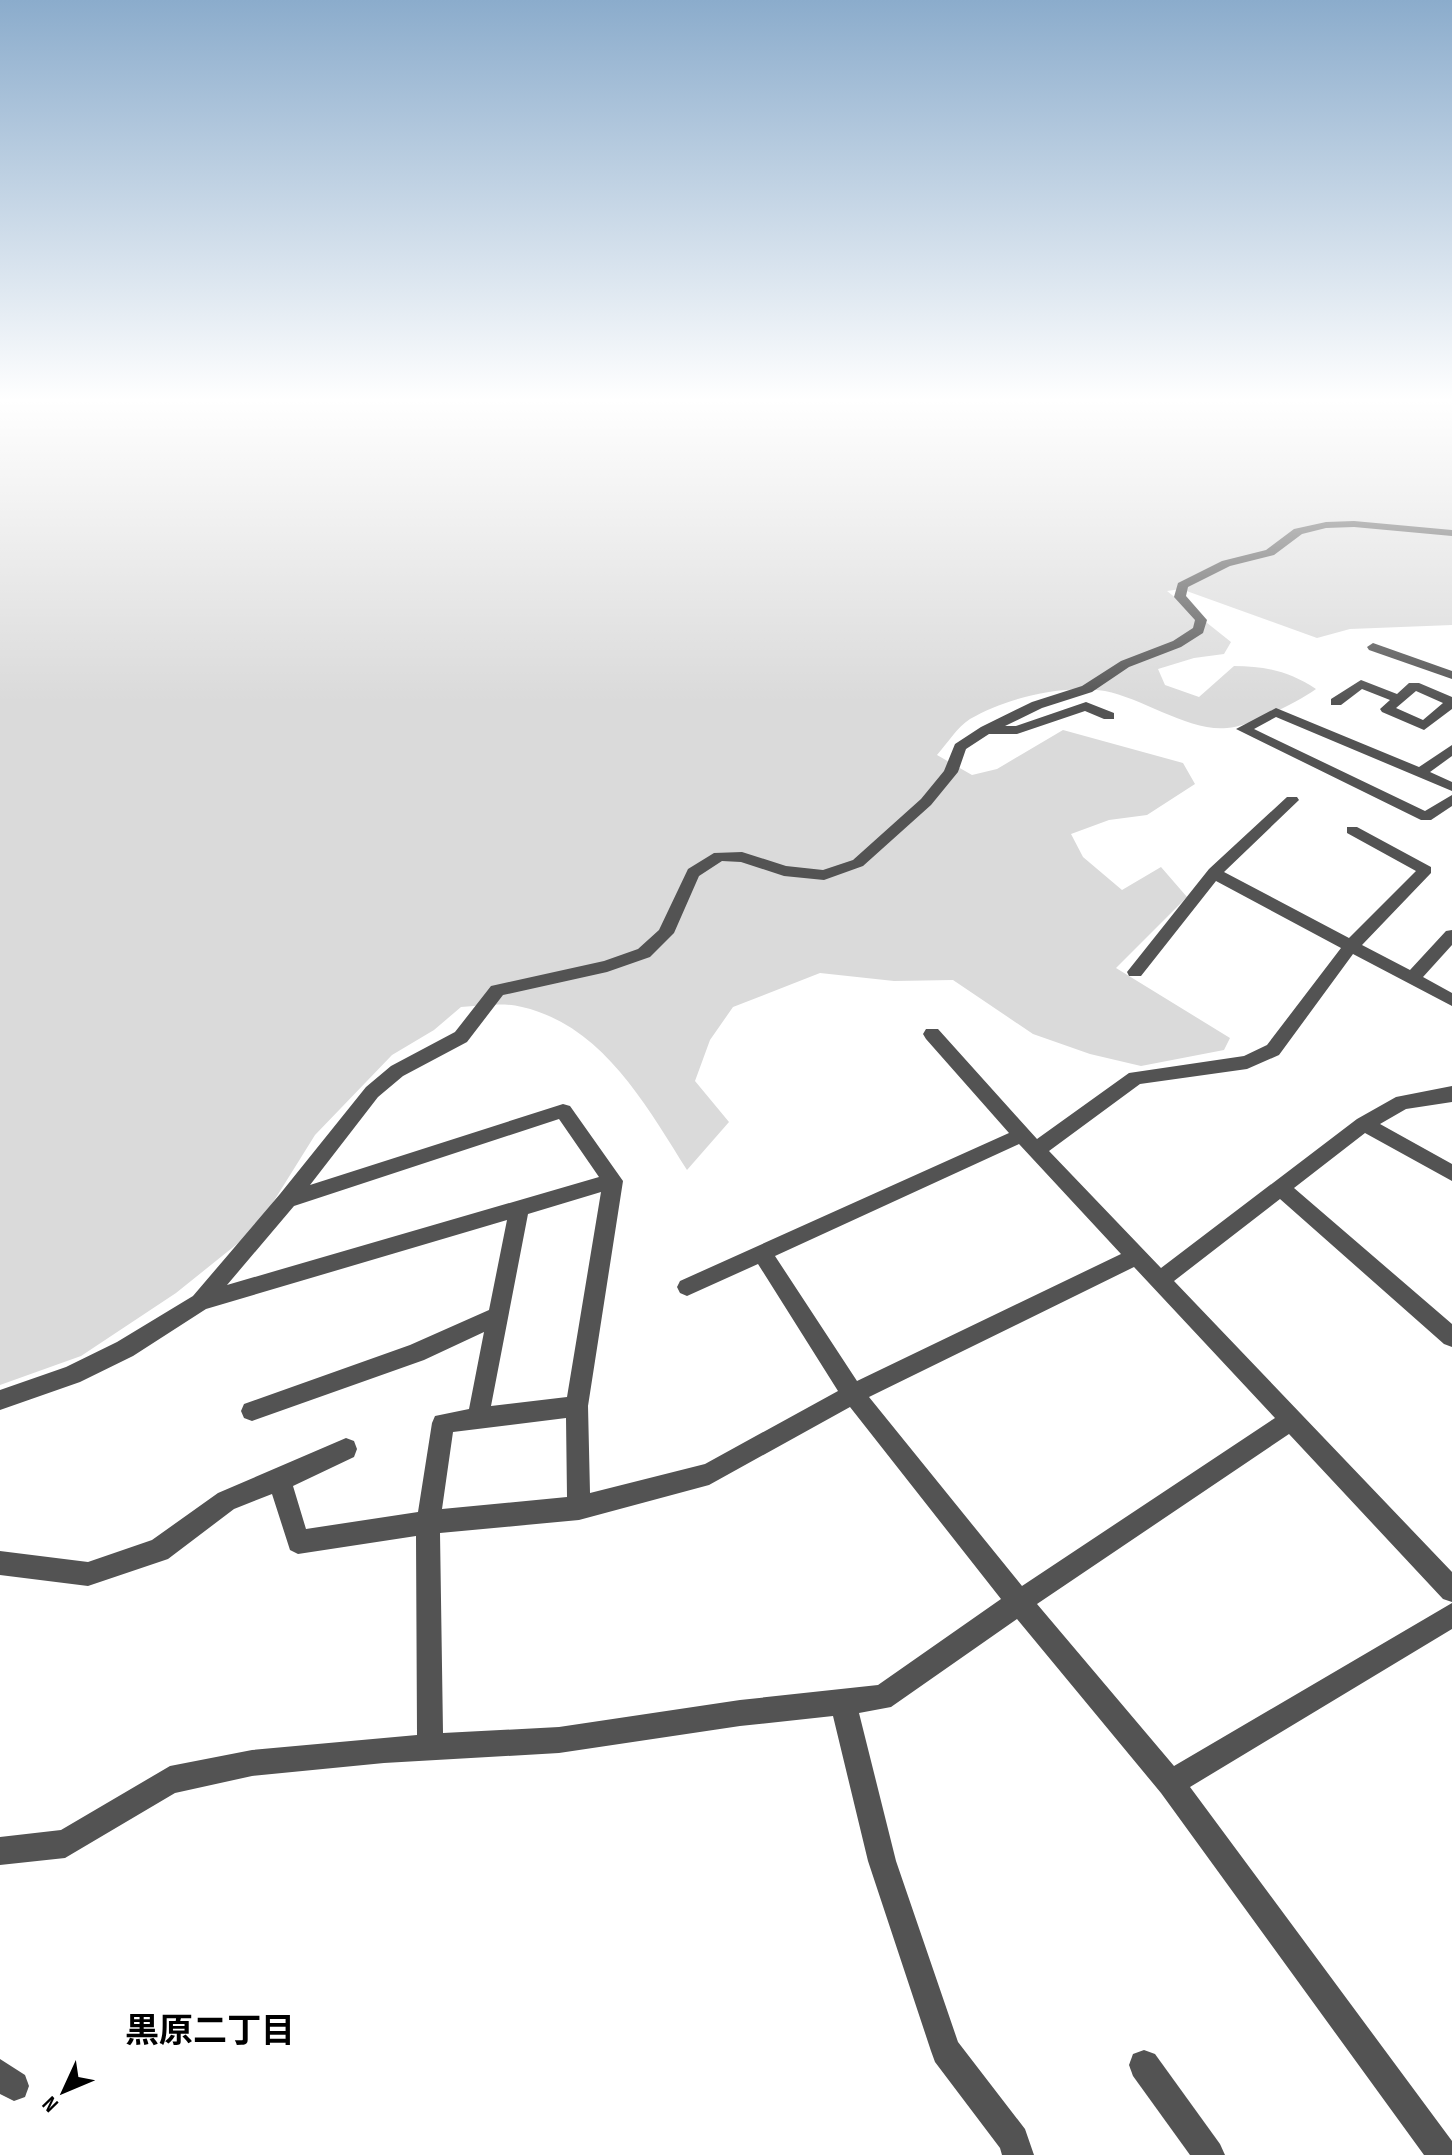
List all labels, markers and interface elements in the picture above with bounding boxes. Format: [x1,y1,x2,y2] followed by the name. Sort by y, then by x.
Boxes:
[125,2011,295,2052] district label: 黒原二丁目
[24,2051,104,2131] north arrow
[37,2090,64,2117] text: N

